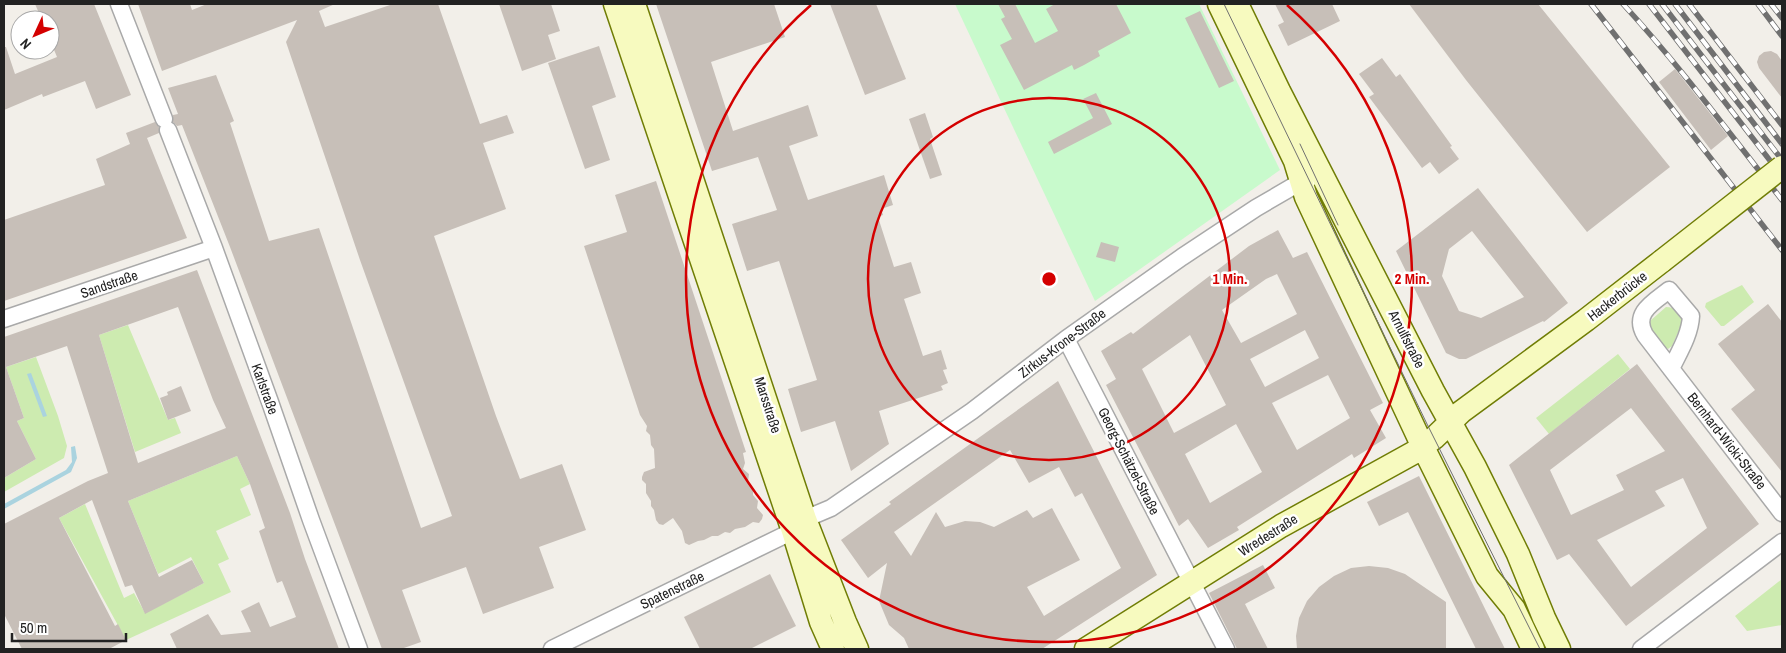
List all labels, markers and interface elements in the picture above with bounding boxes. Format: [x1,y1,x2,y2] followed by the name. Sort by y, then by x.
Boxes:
[10,10,60,60] north arrow
[16,35,35,53] text: N
[78,266,140,302] street label: Sandstraße
[1584,267,1650,325] street label: Hackerbrücke
[1213,268,1247,289] text: 1 Min.
[1395,268,1429,289] text: 2 Min.
[1040,270,1058,288] centre of rings
[1015,304,1109,382] street label: Zirkus-Krone-Straße
[1384,306,1429,371] street label: Arnulfstraße
[247,361,283,417] street label: Karlstraße
[750,375,786,435] street label: Marsstraße
[1684,389,1770,493] street label: Bernhard-Wicki-Straße
[1094,404,1164,518] street label: Georg-Schätzel-Straße
[1235,510,1301,560] street label: Wredestraße
[637,567,707,613] street label: Spatenstraße
[12,610,126,642] scale bar
[20,617,47,638] text: 50 m

